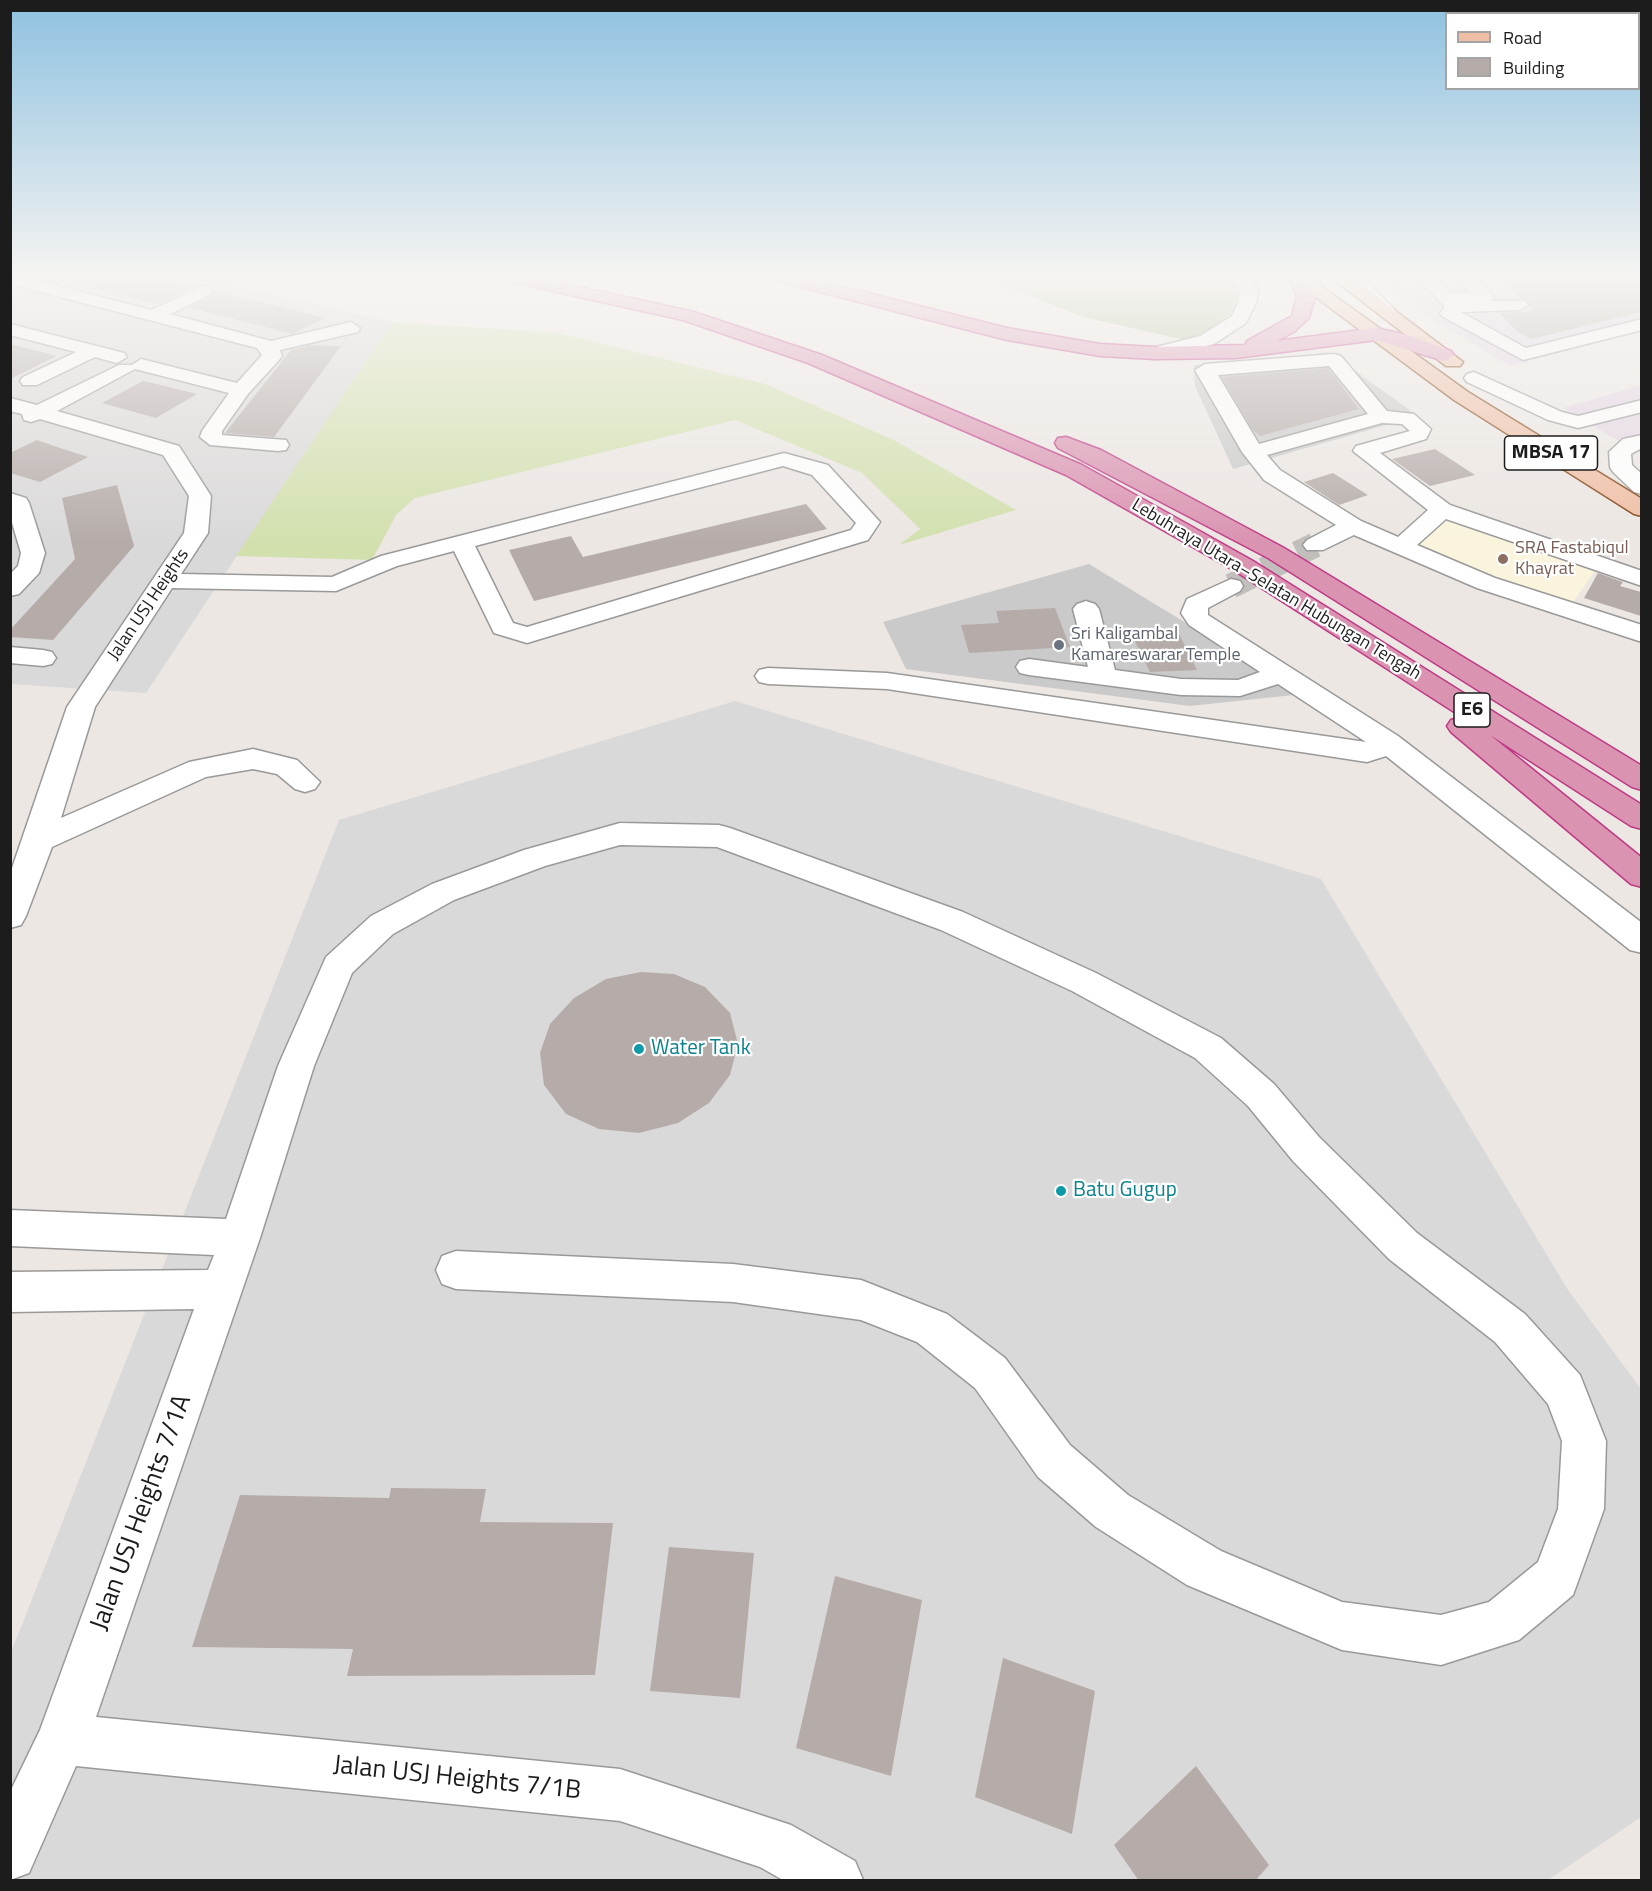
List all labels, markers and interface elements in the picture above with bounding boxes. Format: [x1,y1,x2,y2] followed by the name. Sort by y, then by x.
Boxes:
[1445,12,1640,90] legend
[1503,24,1542,51] text: Road
[1503,54,1564,81] text: Building
[1504,436,1598,470] road number: MBSA 17
[1127,495,1425,685] street label: Lebuhraya Utara–Selatan Hubungan Tengah
[1515,538,1629,580] place label: SRA Fastabiqul Khayrat
[104,545,194,665] street label: Jalan USJ Heights
[1496,552,1510,566] marker: SRA Fastabiqul Khayrat
[1071,624,1241,666] place label: Sri Kaligambal Kamareswarar Temple
[1052,638,1066,652] marker: Sri Kaligambal Kamareswarar Temple
[1454,693,1490,727] road number: E6
[651,1036,751,1062] place label: Water Tank
[632,1042,646,1056] marker: Water Tank
[1073,1178,1177,1204] place label: Batu Gugup
[1054,1184,1068,1198] marker: Batu Gugup
[85,1391,199,1635] street label: Jalan USJ Heights 7/1A
[331,1750,583,1808] street label: Jalan USJ Heights 7/1B

